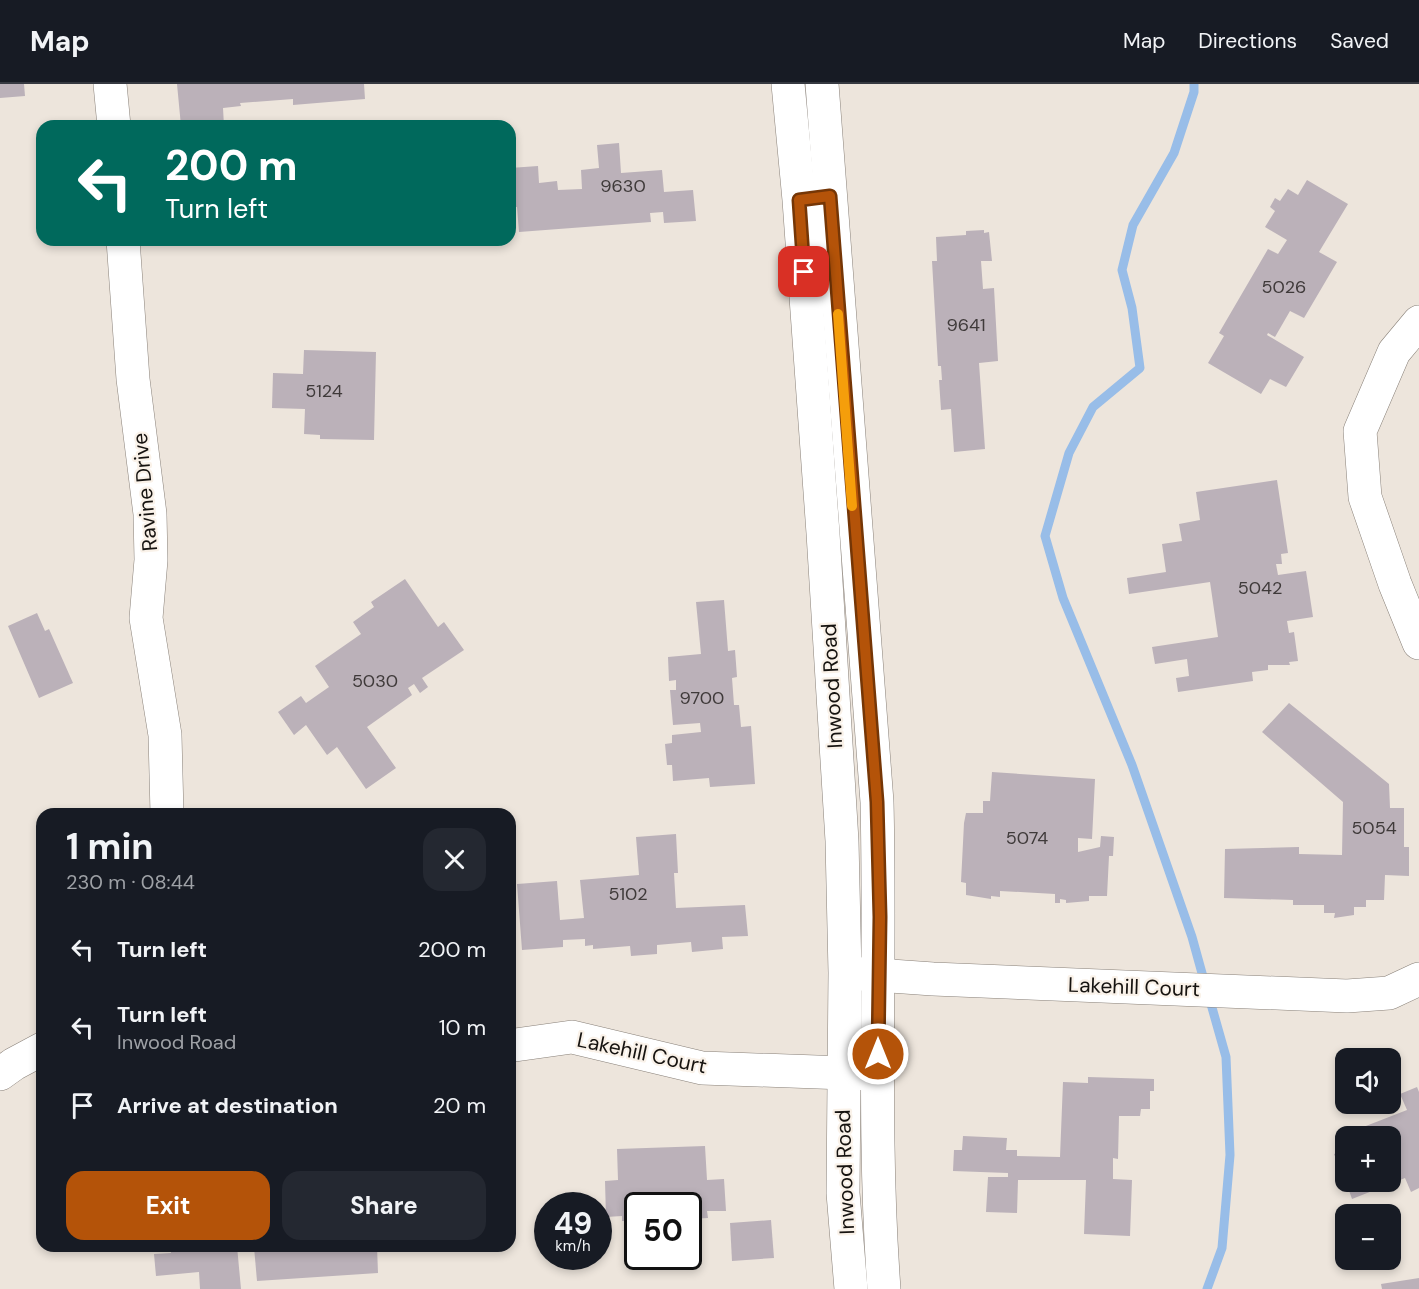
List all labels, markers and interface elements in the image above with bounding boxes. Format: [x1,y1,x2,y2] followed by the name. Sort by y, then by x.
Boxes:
[30,23,90,60] text: Map
[1123,27,1165,55] text: Map
[1198,27,1297,55] text: Directions
[1330,27,1389,55] text: Saved
[165,138,298,193] text: 200 m
[66,144,144,222] icon: left
[600,174,646,198] house number: 9630
[165,191,268,226] text: Turn left
[778,246,829,297] pin
[787,255,820,288] icon: arrive
[1262,275,1306,299] house number: 5026
[946,313,986,337] house number: 9641
[305,379,343,403] house number: 5124
[126,432,164,552] street label: Ravine Drive
[1238,576,1282,600] house number: 5042
[815,623,849,749] street label: Inwood Road
[352,669,398,693] house number: 5030
[680,686,724,710] house number: 9700
[1351,816,1397,840] house number: 5054
[66,823,154,870] text: 1 min
[1006,826,1048,850] house number: 5074
[423,828,486,891] button: close
[66,869,195,895] text: 230 m · 08:44
[608,882,648,906] house number: 5102
[66,933,99,966] icon: left
[117,935,207,964] text: Turn left
[418,935,486,964] text: 200 m
[1068,971,1200,1003] street label: Lakehill Court
[117,1000,207,1029] text: Turn left
[66,1011,99,1044] icon: left
[439,1013,486,1042] text: 10 m
[846,1022,910,1086] position arrow
[575,1026,709,1080] street label: Lakehill Court
[117,1029,236,1055] text: Inwood Road
[1335,1048,1401,1270] map controls
[1335,1048,1401,1114] button: sound
[66,1089,99,1122] icon: arrive
[117,1091,338,1120] text: Arrive at destination
[433,1091,486,1120] text: 20 m
[829,1109,861,1235] street label: Inwood Road
[1335,1126,1401,1192] button: +
[66,1171,270,1240] button: Exit
[282,1171,486,1240] button: Share
[624,1192,702,1270] speed limit sign: 50
[554,1204,592,1243] text: 49
[1335,1204,1401,1270] button: −
[555,1236,591,1256] text: km/h

